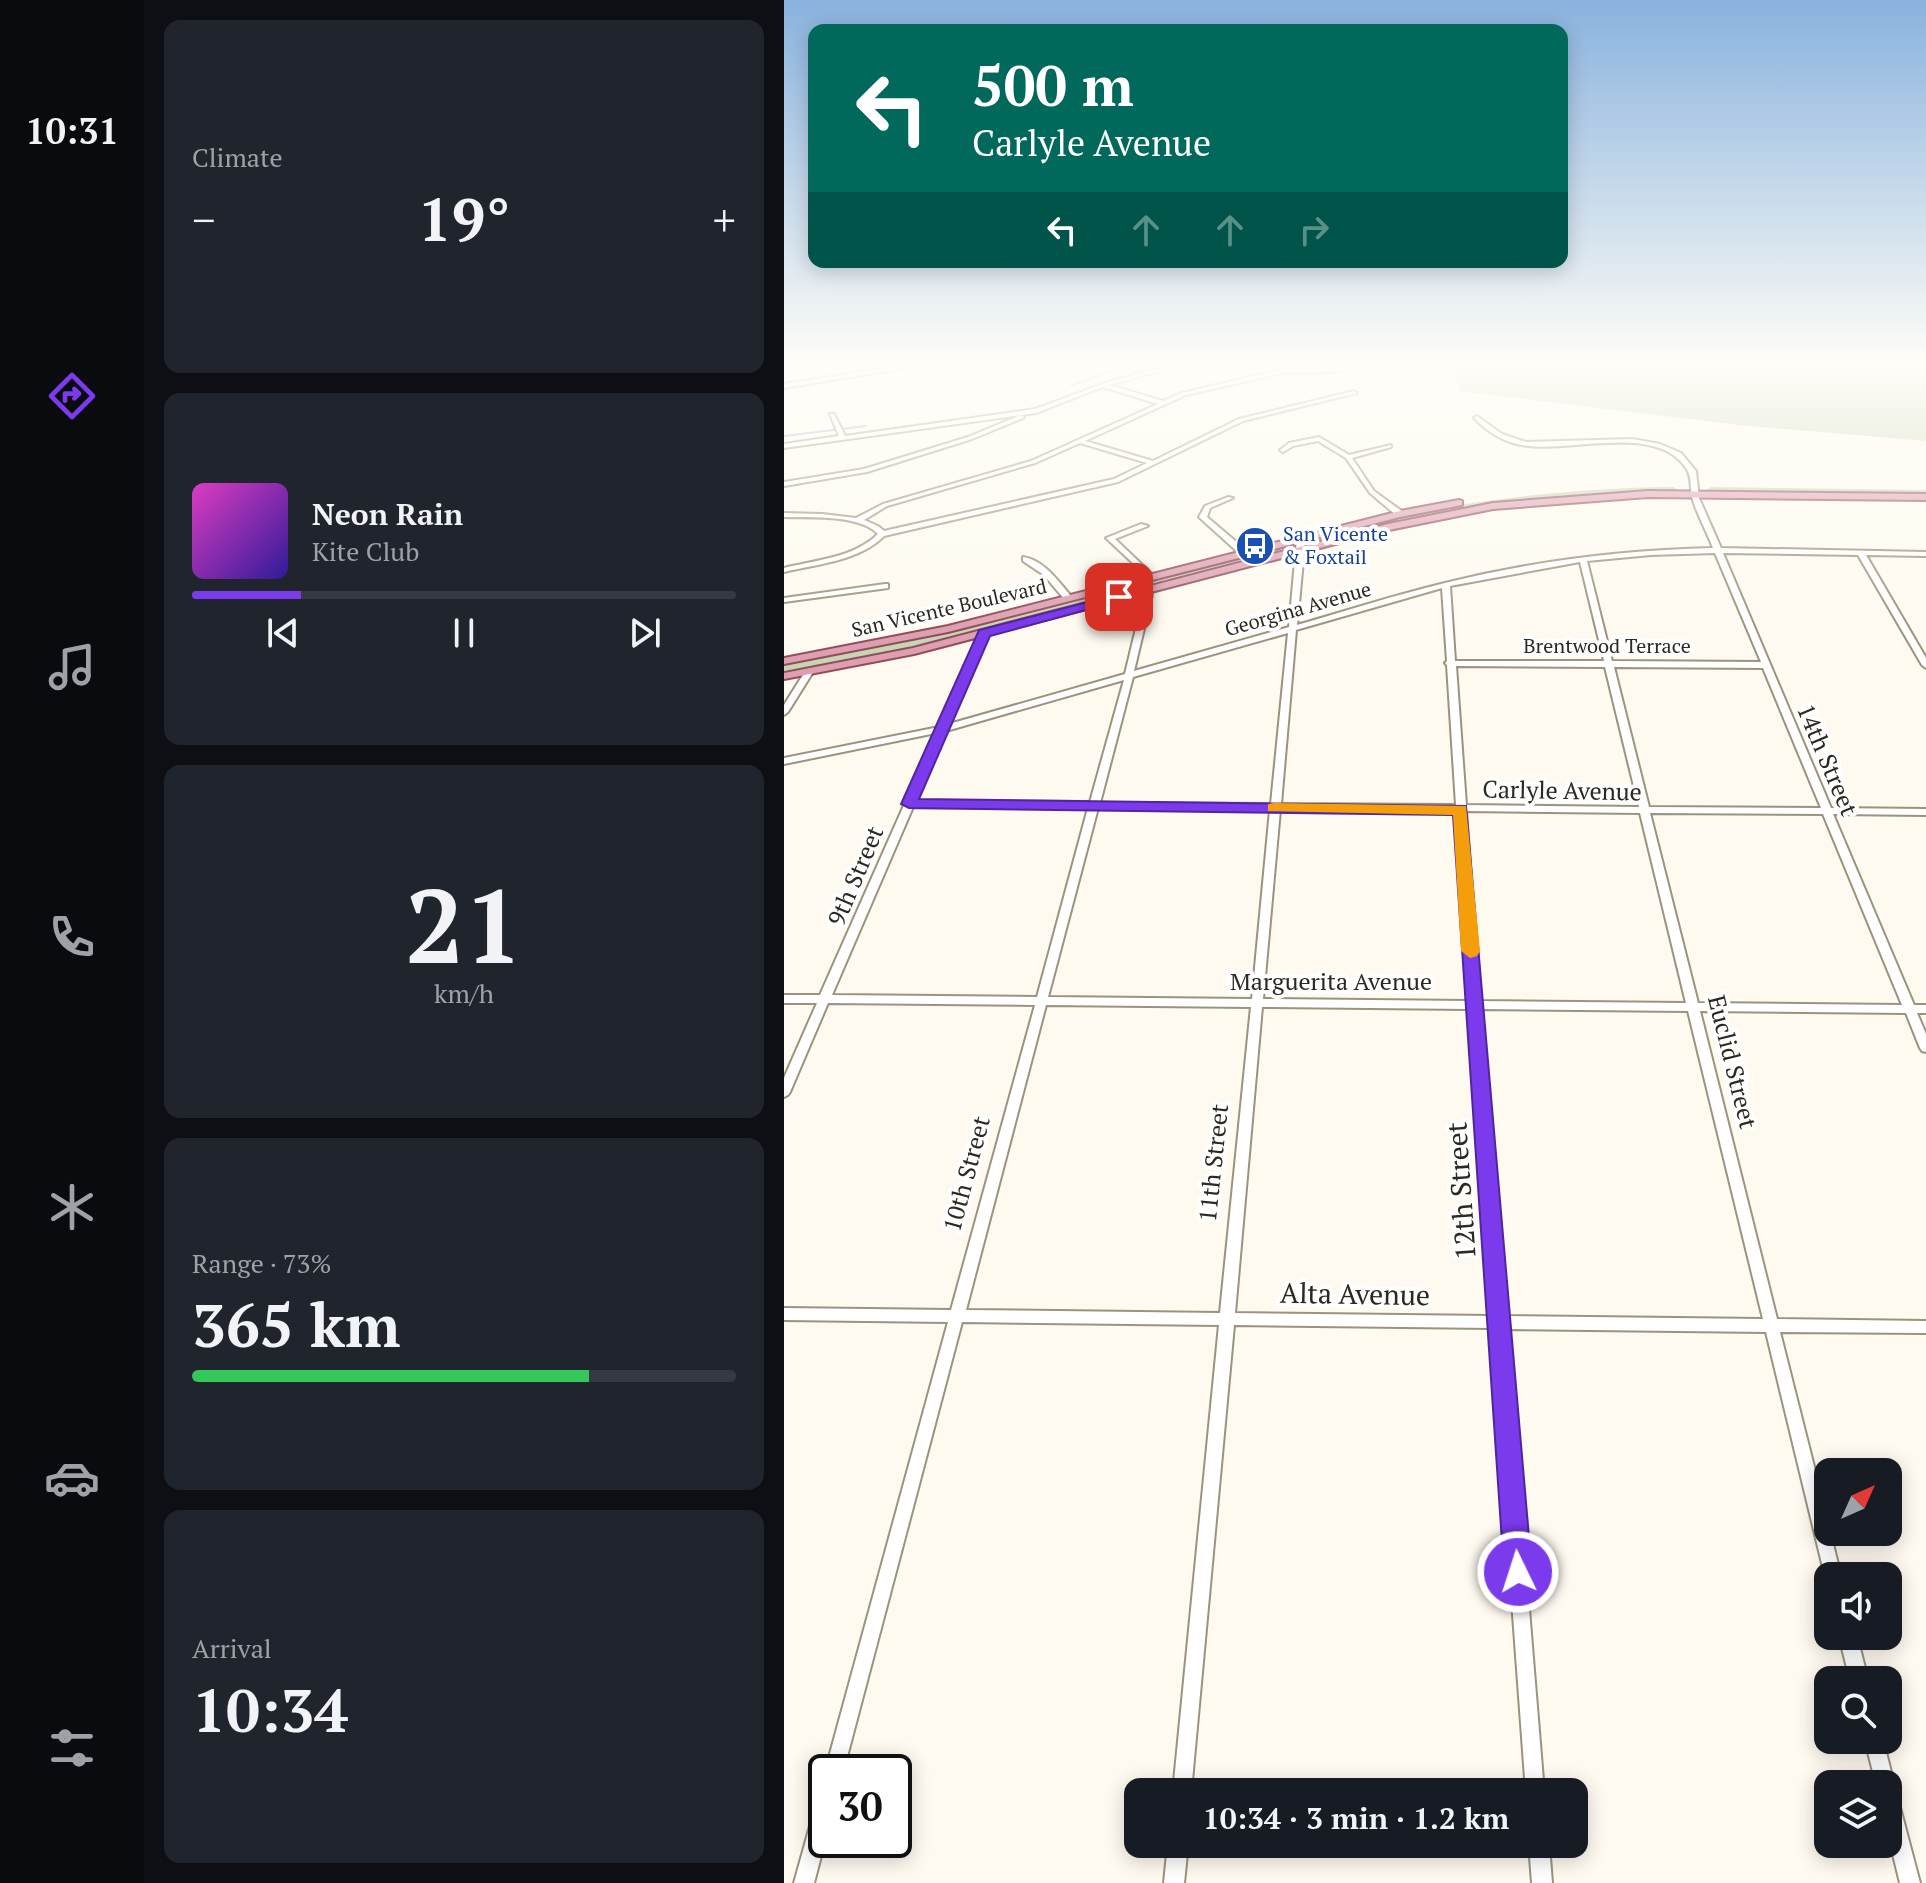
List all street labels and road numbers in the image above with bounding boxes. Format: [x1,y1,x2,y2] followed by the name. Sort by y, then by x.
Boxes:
[849,572,1049,643] street label: San Vicente Boulevard
[1222,575,1374,642] street label: Georgina Avenue
[1523,632,1691,659] street label: Brentwood Terrace
[1790,699,1866,820] street label: 14th Street
[1482,773,1642,807] street label: Carlyle Avenue
[820,821,890,930] street label: 9th Street
[1230,965,1432,997] street label: Marguerita Avenue
[1701,992,1765,1132] street label: Euclid Street
[1191,1102,1235,1223] street label: 11th Street
[935,1112,997,1235] street label: 10th Street
[1437,1120,1484,1261] street label: 12th Street
[1280,1274,1430,1313] street label: Alta Avenue

